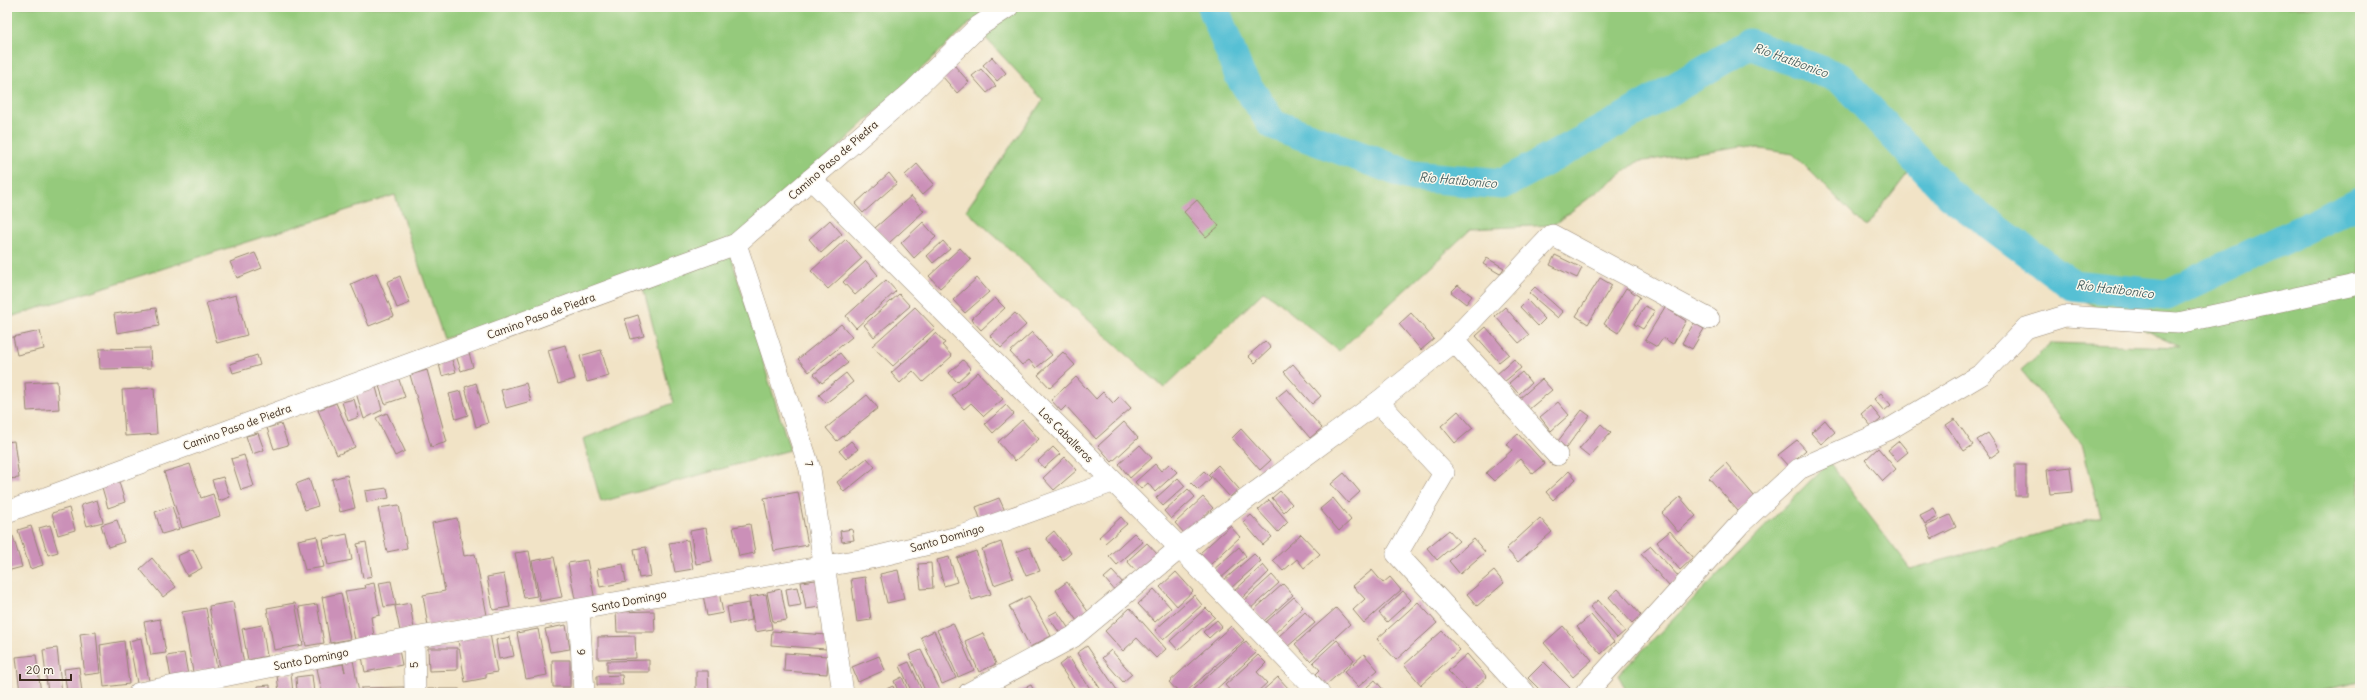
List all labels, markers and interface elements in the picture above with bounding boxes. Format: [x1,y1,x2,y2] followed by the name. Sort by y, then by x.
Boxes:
[1752,40,1831,81] water label: Río Hatibonico
[785,117,881,203] street label: Camino Paso de Piedra
[1419,169,1499,191] water label: Río Hatibonico
[2075,277,2156,301] water label: Río Hatibonico
[485,290,597,342] street label: Camino Paso de Piedra
[181,401,293,453] street label: Camino Paso de Piedra
[1036,405,1096,465] street label: Los Caballeros
[802,459,817,469] street label: 7
[909,521,985,555] street label: Santo Domingo
[590,587,668,615] street label: Santo Domingo
[272,645,350,673] street label: Santo Domingo
[574,648,588,656] street label: 6
[20,656,71,682] scale bar
[26,662,54,677] text: 20 m
[407,662,421,668] street label: 5

